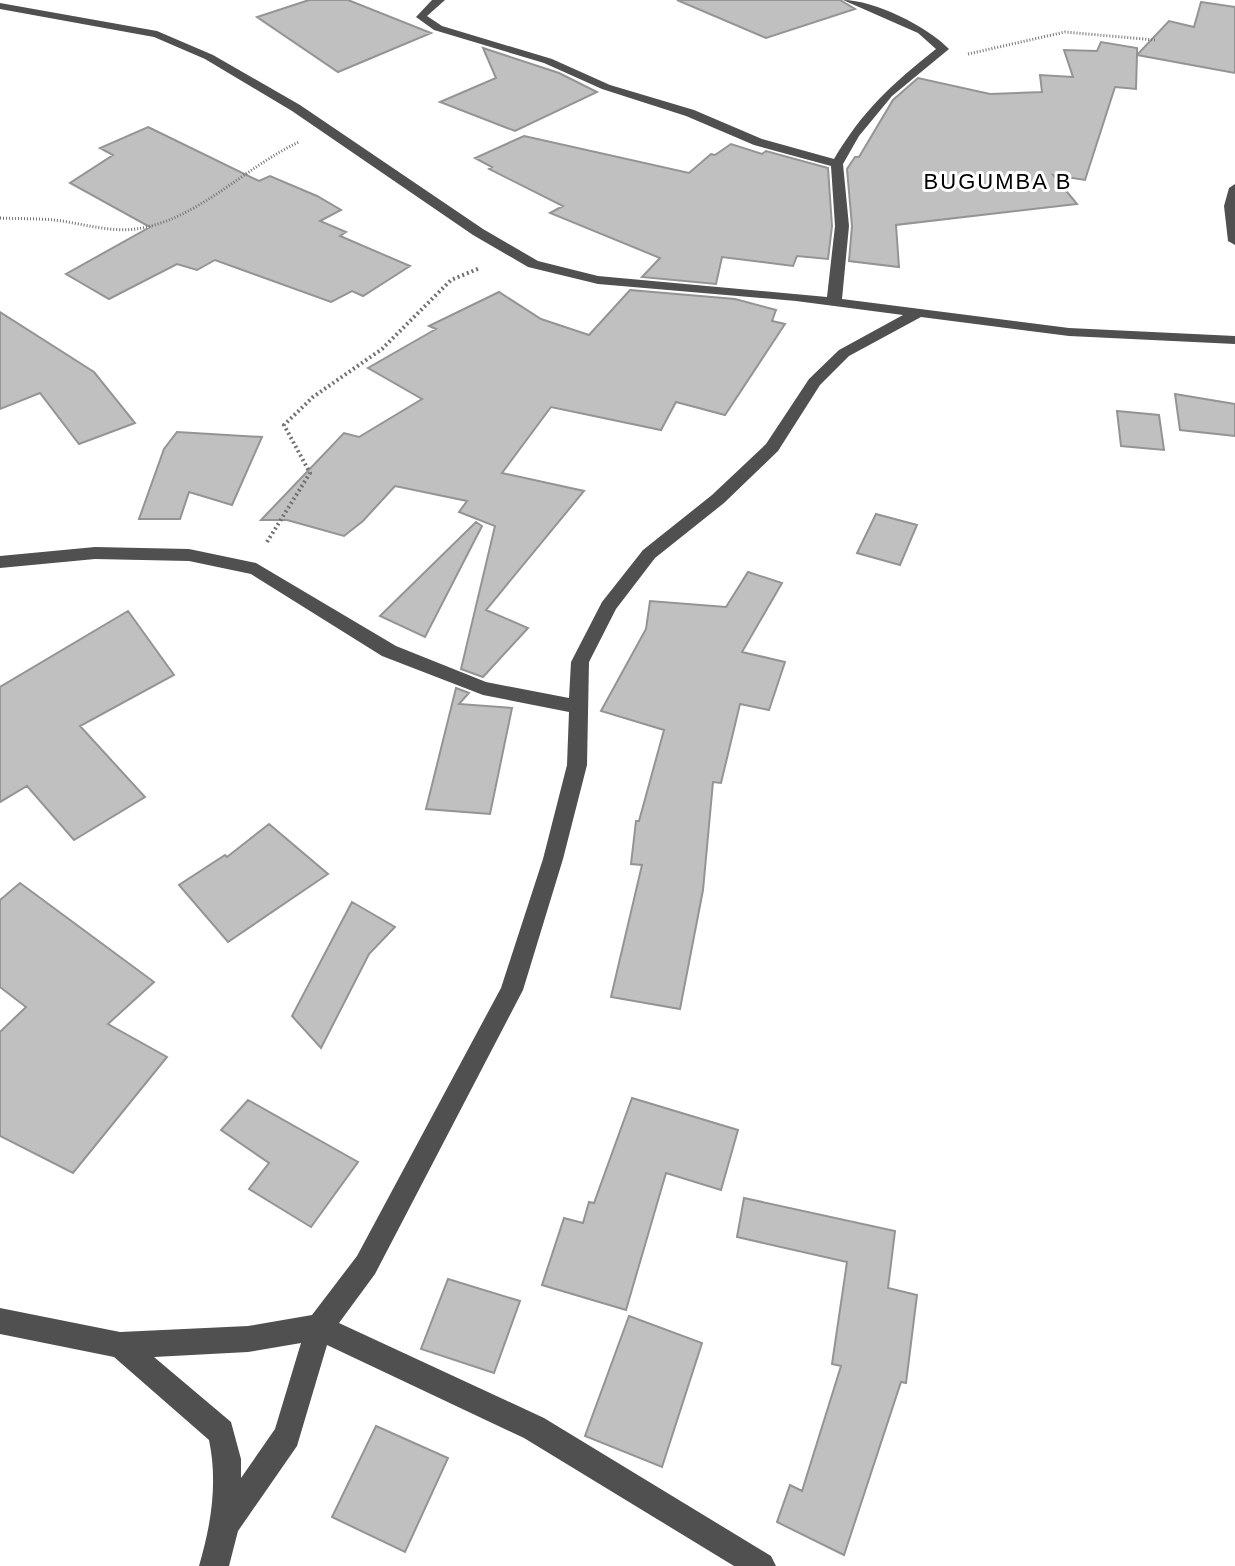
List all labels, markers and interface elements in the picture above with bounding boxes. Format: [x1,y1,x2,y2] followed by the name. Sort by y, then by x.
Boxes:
[924,169,1072,194] district label: BUGUMBA B

